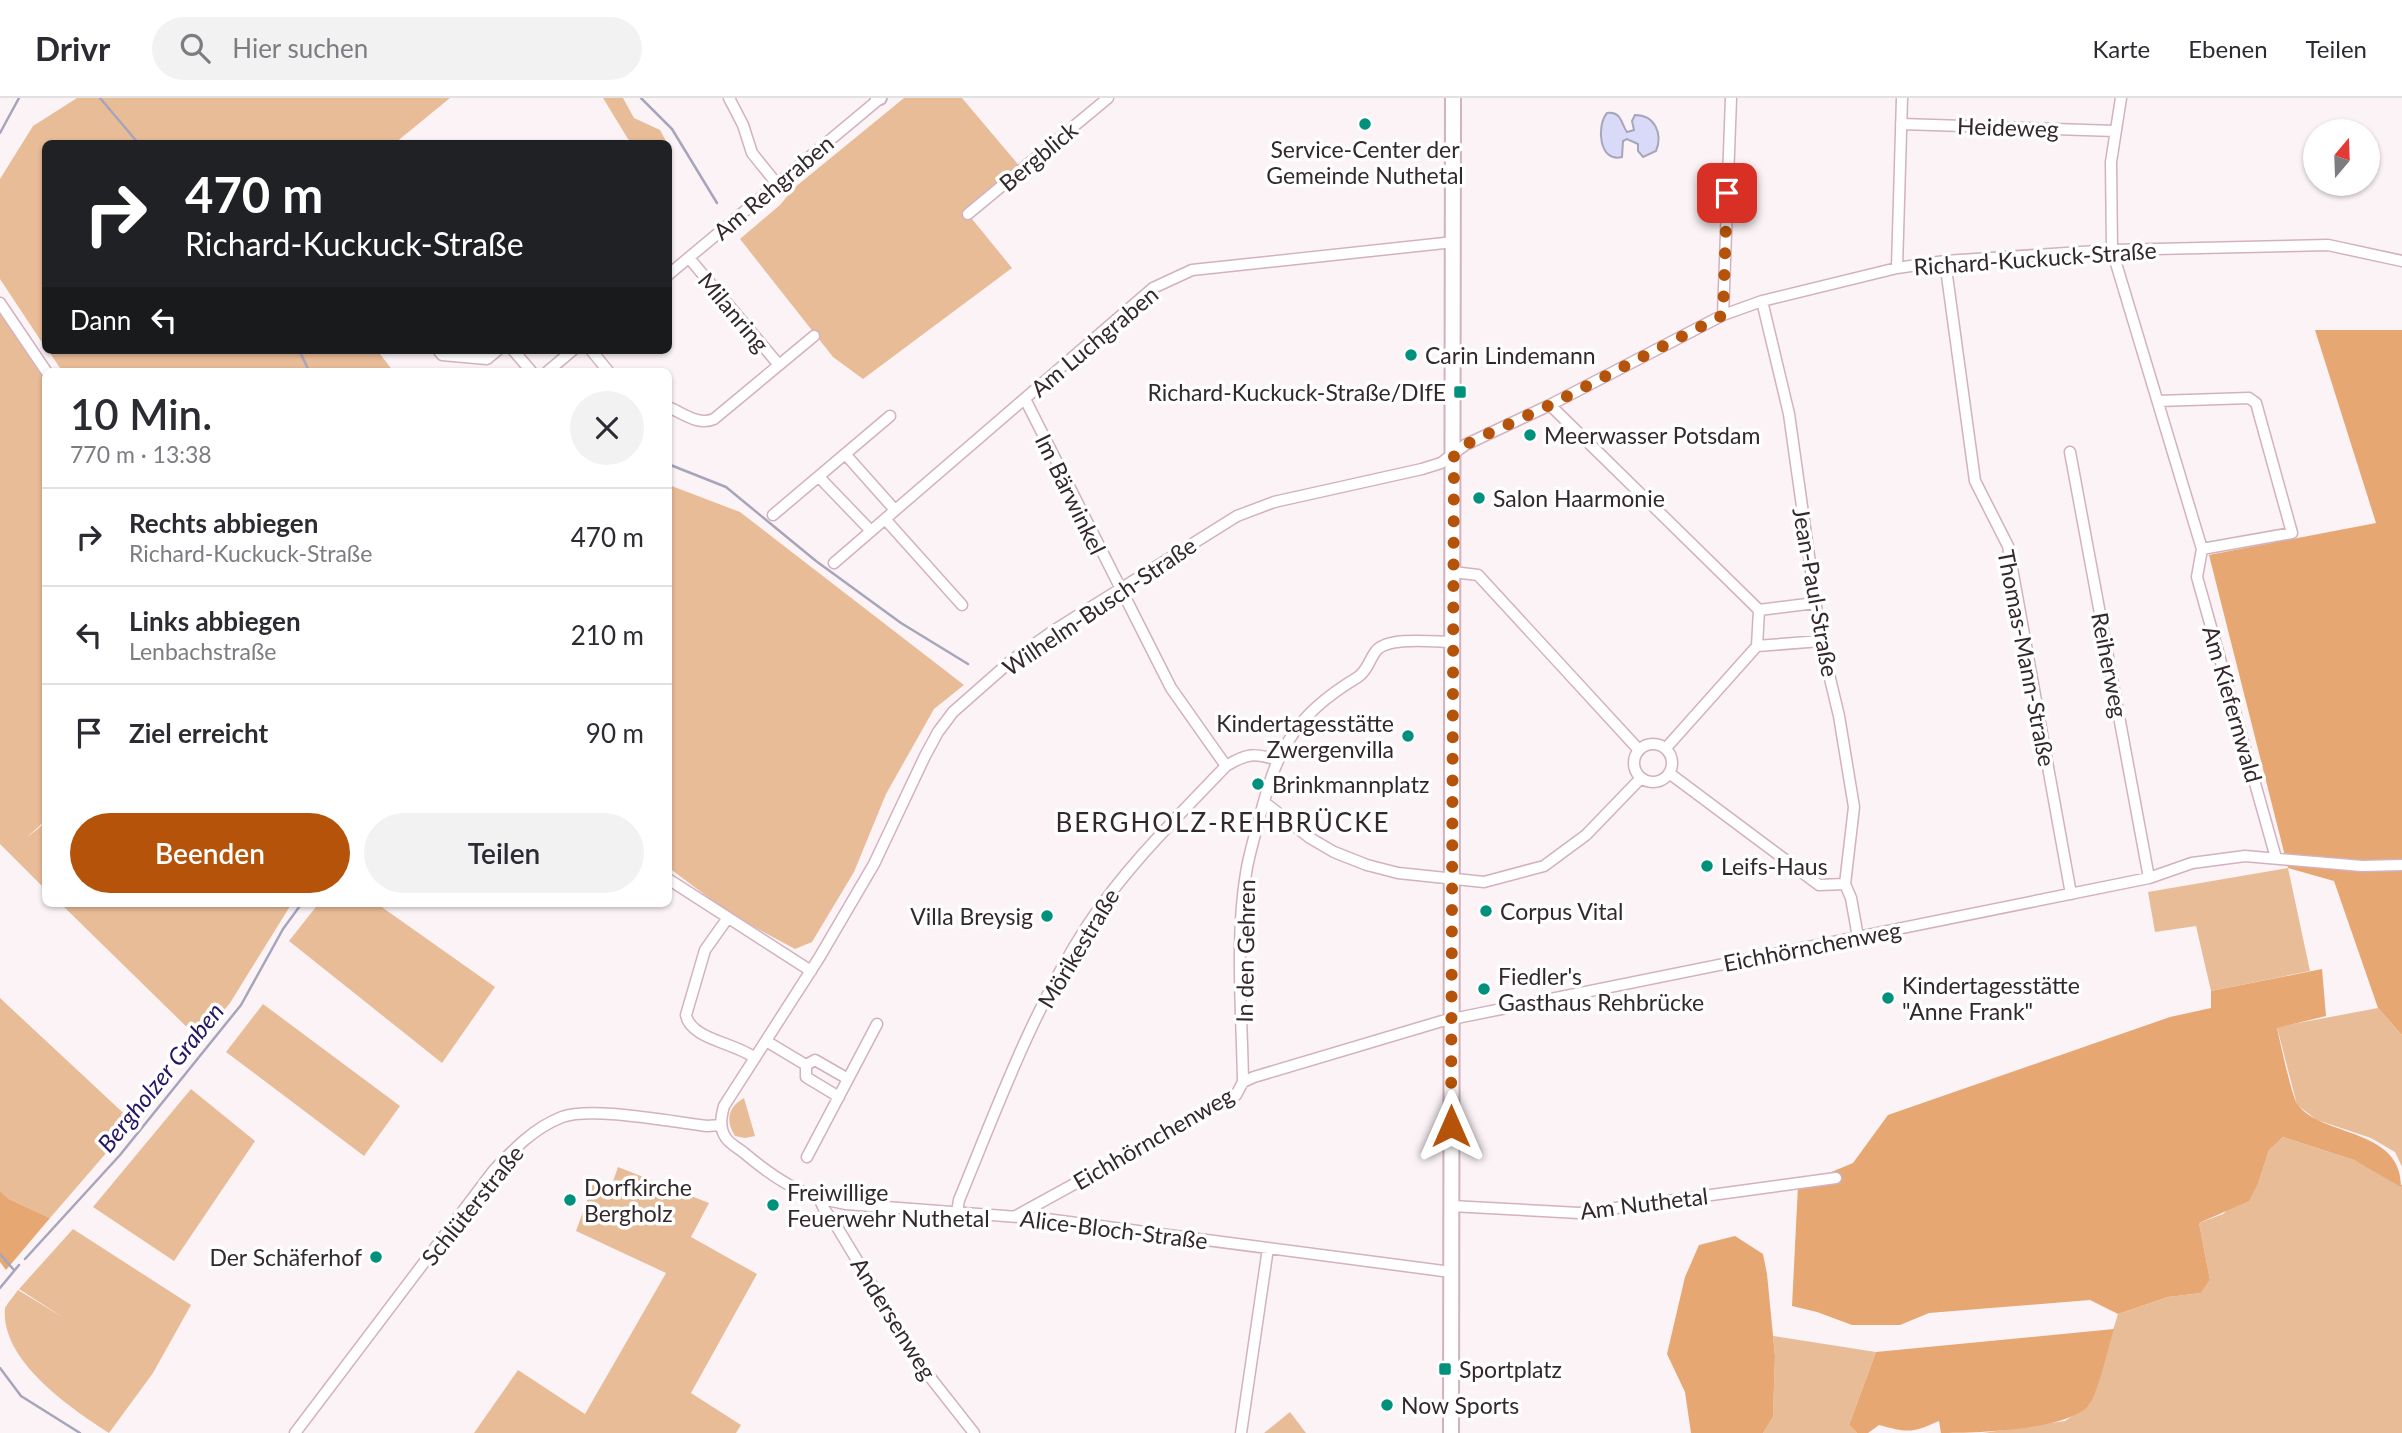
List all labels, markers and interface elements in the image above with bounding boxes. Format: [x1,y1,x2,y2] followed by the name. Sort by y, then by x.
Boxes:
[152,17,642,80] search box
[35,28,110,68] text: Drivr
[176,29,214,67] icon: search
[232,32,368,64] text: Hier suchen
[2093,34,2150,63] text: Karte
[2188,34,2268,63] text: Ebenen
[2306,34,2367,63] text: Teilen
[1957,111,2059,143] street label: Heideweg
[993,115,1083,197] street label: Bergblick
[1357,116,1373,132] marker: Service-Center der Gemeinde Nuthetal
[2303,119,2380,196] north arrow
[2303,119,2380,196] map controls
[707,129,839,245] street label: Am Rehgraben
[1266,135,1464,189] place label: Service-Center der Gemeinde Nuthetal
[1697,163,1757,223] pin
[185,165,323,223] text: 470 m
[70,168,161,259] icon: right
[1708,174,1746,212] icon: arrive
[185,224,524,263] text: Richard-Kuckuck-Straße
[1913,236,2157,280] street label: Richard-Kuckuck-Straße
[693,267,775,357] street label: Milanring
[1025,280,1163,402] street label: Am Luchgraben
[145,301,183,339] icon: left
[70,304,131,336] text: Dann
[1425,341,1596,369] place label: Carin Lindemann
[1403,347,1419,363] marker: Carin Lindemann
[1147,378,1446,406] place label: Richard-Kuckuck-Straße/DIfE
[1452,384,1468,400] marker: Richard-Kuckuck-Straße/DIfE
[70,389,212,439] text: 10 Min.
[570,391,644,465] button: close
[1544,421,1760,449] place label: Meerwasser Potsdam
[1522,427,1538,443] marker: Meerwasser Potsdam
[1030,429,1112,559] street label: Im Bärwinkel
[70,440,212,468] text: 770 m · 13:38
[1493,484,1665,512] place label: Salon Haarmonie
[1471,490,1487,506] marker: Salon Haarmonie
[1787,505,1845,679] street label: Jean-Paul-Straße
[129,507,318,539] text: Rechts abbiegen
[70,518,108,556] icon: right
[571,521,644,553] text: 470 m
[997,531,1201,681] street label: Wilhelm-Busch-Straße
[129,539,372,567] text: Richard-Kuckuck-Straße
[1992,547,2062,769] street label: Thomas-Mann-Straße
[129,605,301,637] text: Links abbiegen
[2086,610,2134,720] street label: Reiherweg
[70,616,108,654] icon: left
[571,619,644,651] text: 210 m
[2197,622,2269,786] street label: Am Kiefernwald
[129,637,276,665] text: Lenbachstraße
[1216,709,1394,763] place label: Kindertagesstätte Zwergenvilla
[70,714,108,752] icon: arrive
[129,717,268,749] text: Ziel erreicht
[586,717,644,749] text: 90 m
[1400,728,1416,744] marker: Kindertagesstätte Zwergenvilla
[1272,770,1429,798] place label: Brinkmannplatz
[1250,776,1266,792] marker: Brinkmannplatz
[1056,806,1390,838] district label: BERGHOLZ-REHBRÜCKE
[70,813,350,893] button: Beenden
[364,813,644,893] button: Teilen
[1721,852,1828,880] place label: Leifs-Haus
[1699,858,1715,874] marker: Leifs-Haus
[1230,879,1260,1023] street label: In den Gehren
[1031,883,1125,1013] street label: Mörikestraße
[1500,897,1623,925] place label: Corpus Vital
[910,902,1033,930] place label: Villa Breysig
[1478,903,1494,919] marker: Corpus Vital
[1039,908,1055,924] marker: Villa Breysig
[1721,915,1903,977] street label: Eichhörnchenweg
[1498,962,1704,1016] place label: Fiedler's Gasthaus Rehbrücke
[1902,971,2080,1025] place label: Kindertagesstätte "Anne Frank"
[1476,981,1492,997] marker: Fiedler's Gasthaus Rehbrücke
[1880,990,1896,1006] marker: Kindertagesstätte "Anne Frank"
[91,997,229,1157] water label: Bergholzer Graben
[1068,1081,1238,1195] street label: Eichhörnchenweg
[1414,1089,1488,1163] position arrow
[415,1139,529,1271] street label: Schlüterstraße
[584,1173,692,1227] place label: Dorfkirche Bergholz
[787,1178,990,1232] place label: Freiwillige Feuerwehr Nuthetal
[1578,1181,1710,1225] street label: Am Nuthetal
[562,1192,578,1208] marker: Dorfkirche Bergholz
[765,1197,781,1213] marker: Freiwillige Feuerwehr Nuthetal
[1019,1204,1209,1254] street label: Alice-Bloch-Straße
[209,1243,362,1271] place label: Der Schäferhof
[368,1249,384,1265] marker: Der Schäferhof
[845,1252,943,1384] street label: Andersenweg
[1459,1355,1562,1383] place label: Sportplatz
[1437,1361,1453,1377] marker: Sportplatz
[1401,1391,1519,1419] place label: Now Sports
[1379,1397,1395,1413] marker: Now Sports

